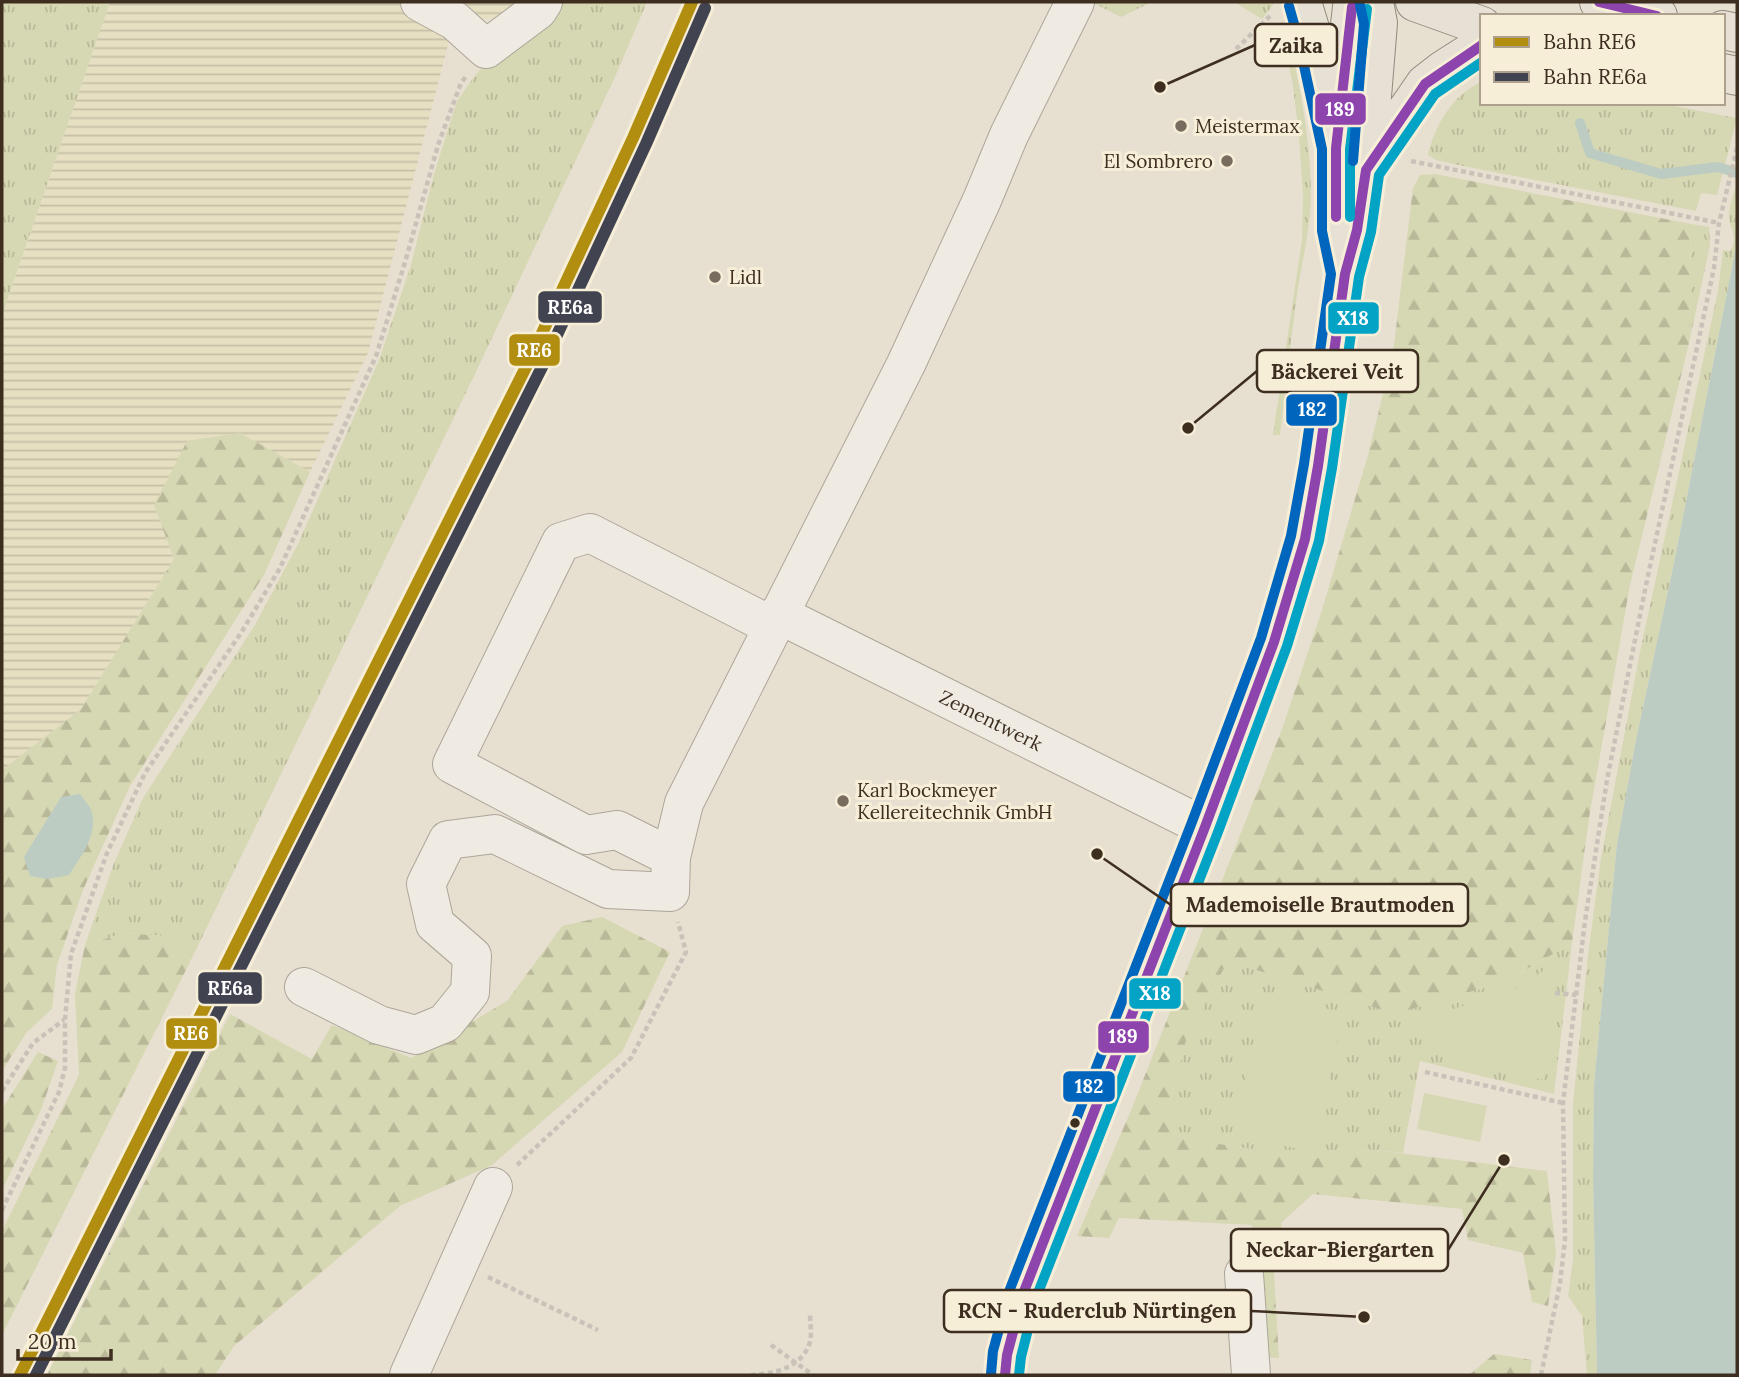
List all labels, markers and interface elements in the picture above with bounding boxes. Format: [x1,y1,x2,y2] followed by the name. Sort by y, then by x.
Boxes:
[1480,14,1725,105] legend
[1255,24,1337,66] callout: Zaika
[1543,28,1636,55] text: Bahn RE6
[1269,32,1323,59] text: Zaika
[1543,63,1647,90] text: Bahn RE6a
[1314,92,1367,126] line badge: 189
[1325,97,1355,121] text: 189
[1195,114,1299,138] place label: Meistermax
[1173,118,1189,134] marker: Meistermax
[1103,149,1213,173] place label: El Sombrero
[1219,153,1235,169] marker: El Sombrero
[729,265,762,289] place label: Lidl
[707,269,723,285] marker: Lidl
[537,290,603,324] line badge: RE6a
[547,295,593,319] text: RE6a
[1327,301,1380,335] line badge: X18
[1337,306,1369,330] text: X18
[508,333,561,367] line badge: RE6
[516,338,552,362] text: RE6
[1257,350,1418,392] callout: Bäckerei Veit
[1271,358,1404,385] text: Bäckerei Veit
[1285,393,1338,427] line badge: 182
[1298,397,1326,421] text: 182
[936,685,1047,756] street label: Zementwerk
[857,778,1053,824] place label: Karl Bockmeyer Kellereitechnik GmbH
[835,793,851,809] marker: Karl Bockmeyer Kellereitechnik GmbH
[1171,884,1468,926] callout: Mademoiselle Brautmoden
[1185,891,1455,918] text: Mademoiselle Brautmoden
[197,971,263,1005] line badge: RE6a
[207,976,253,1000] text: RE6a
[1128,977,1182,1010] line badge: X18
[1139,981,1171,1005] text: X18
[165,1017,218,1050] line badge: RE6
[1097,1020,1150,1054] line badge: 189
[173,1021,209,1045] text: RE6
[1108,1024,1138,1048] text: 189
[1062,1070,1116,1103] line badge: 182
[1075,1074,1103,1098] text: 182
[1068,1116,1082,1130] unlabelled marker
[1231,1229,1448,1271] callout: Neckar-Biergarten
[1246,1236,1434,1263] text: Neckar-Biergarten
[944,1290,1251,1332] callout: RCN - Ruderclub Nürtingen
[958,1297,1236,1324] text: RCN - Ruderclub Nürtingen
[18,1318,110,1362] scale bar
[28,1328,77,1355] text: 20 m

